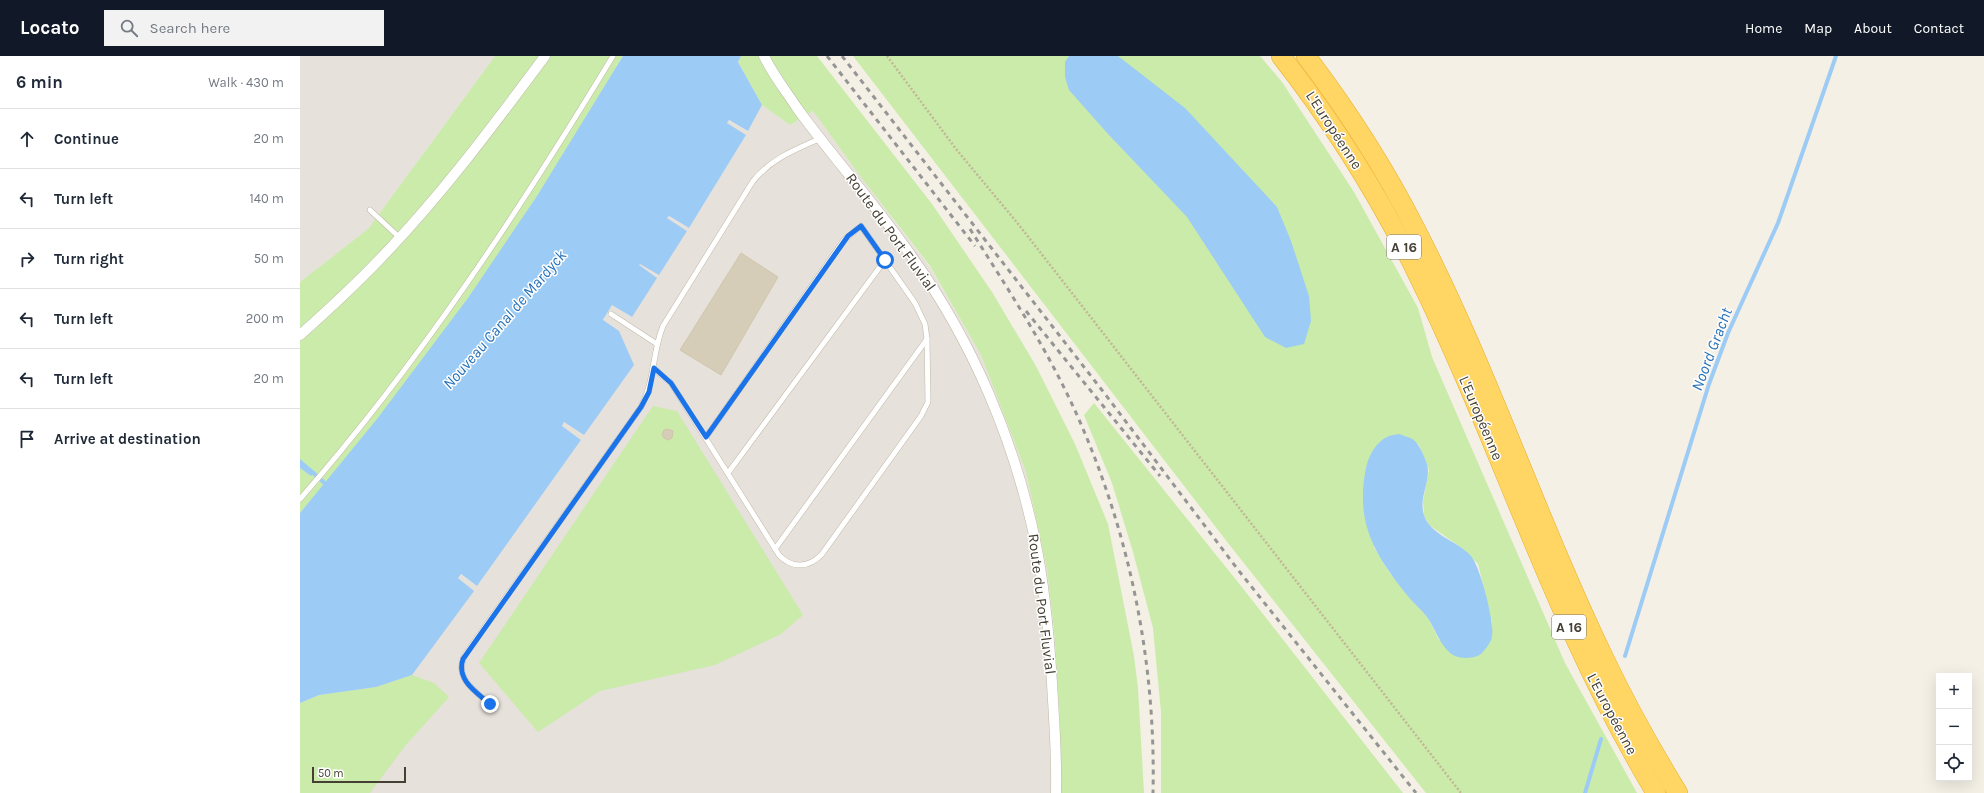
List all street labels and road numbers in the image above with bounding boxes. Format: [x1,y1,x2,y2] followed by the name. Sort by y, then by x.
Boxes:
[1302,87,1366,173] street label: L'Européenne
[842,169,940,295] street label: Route du Port Fluvial
[1387,235,1421,259] road number: A 16
[1455,373,1507,463] street label: L'Européenne
[1024,533,1060,675] street label: Route du Port Fluvial
[1552,615,1586,639] road number: A 16
[1583,670,1641,758] street label: L'Européenne

